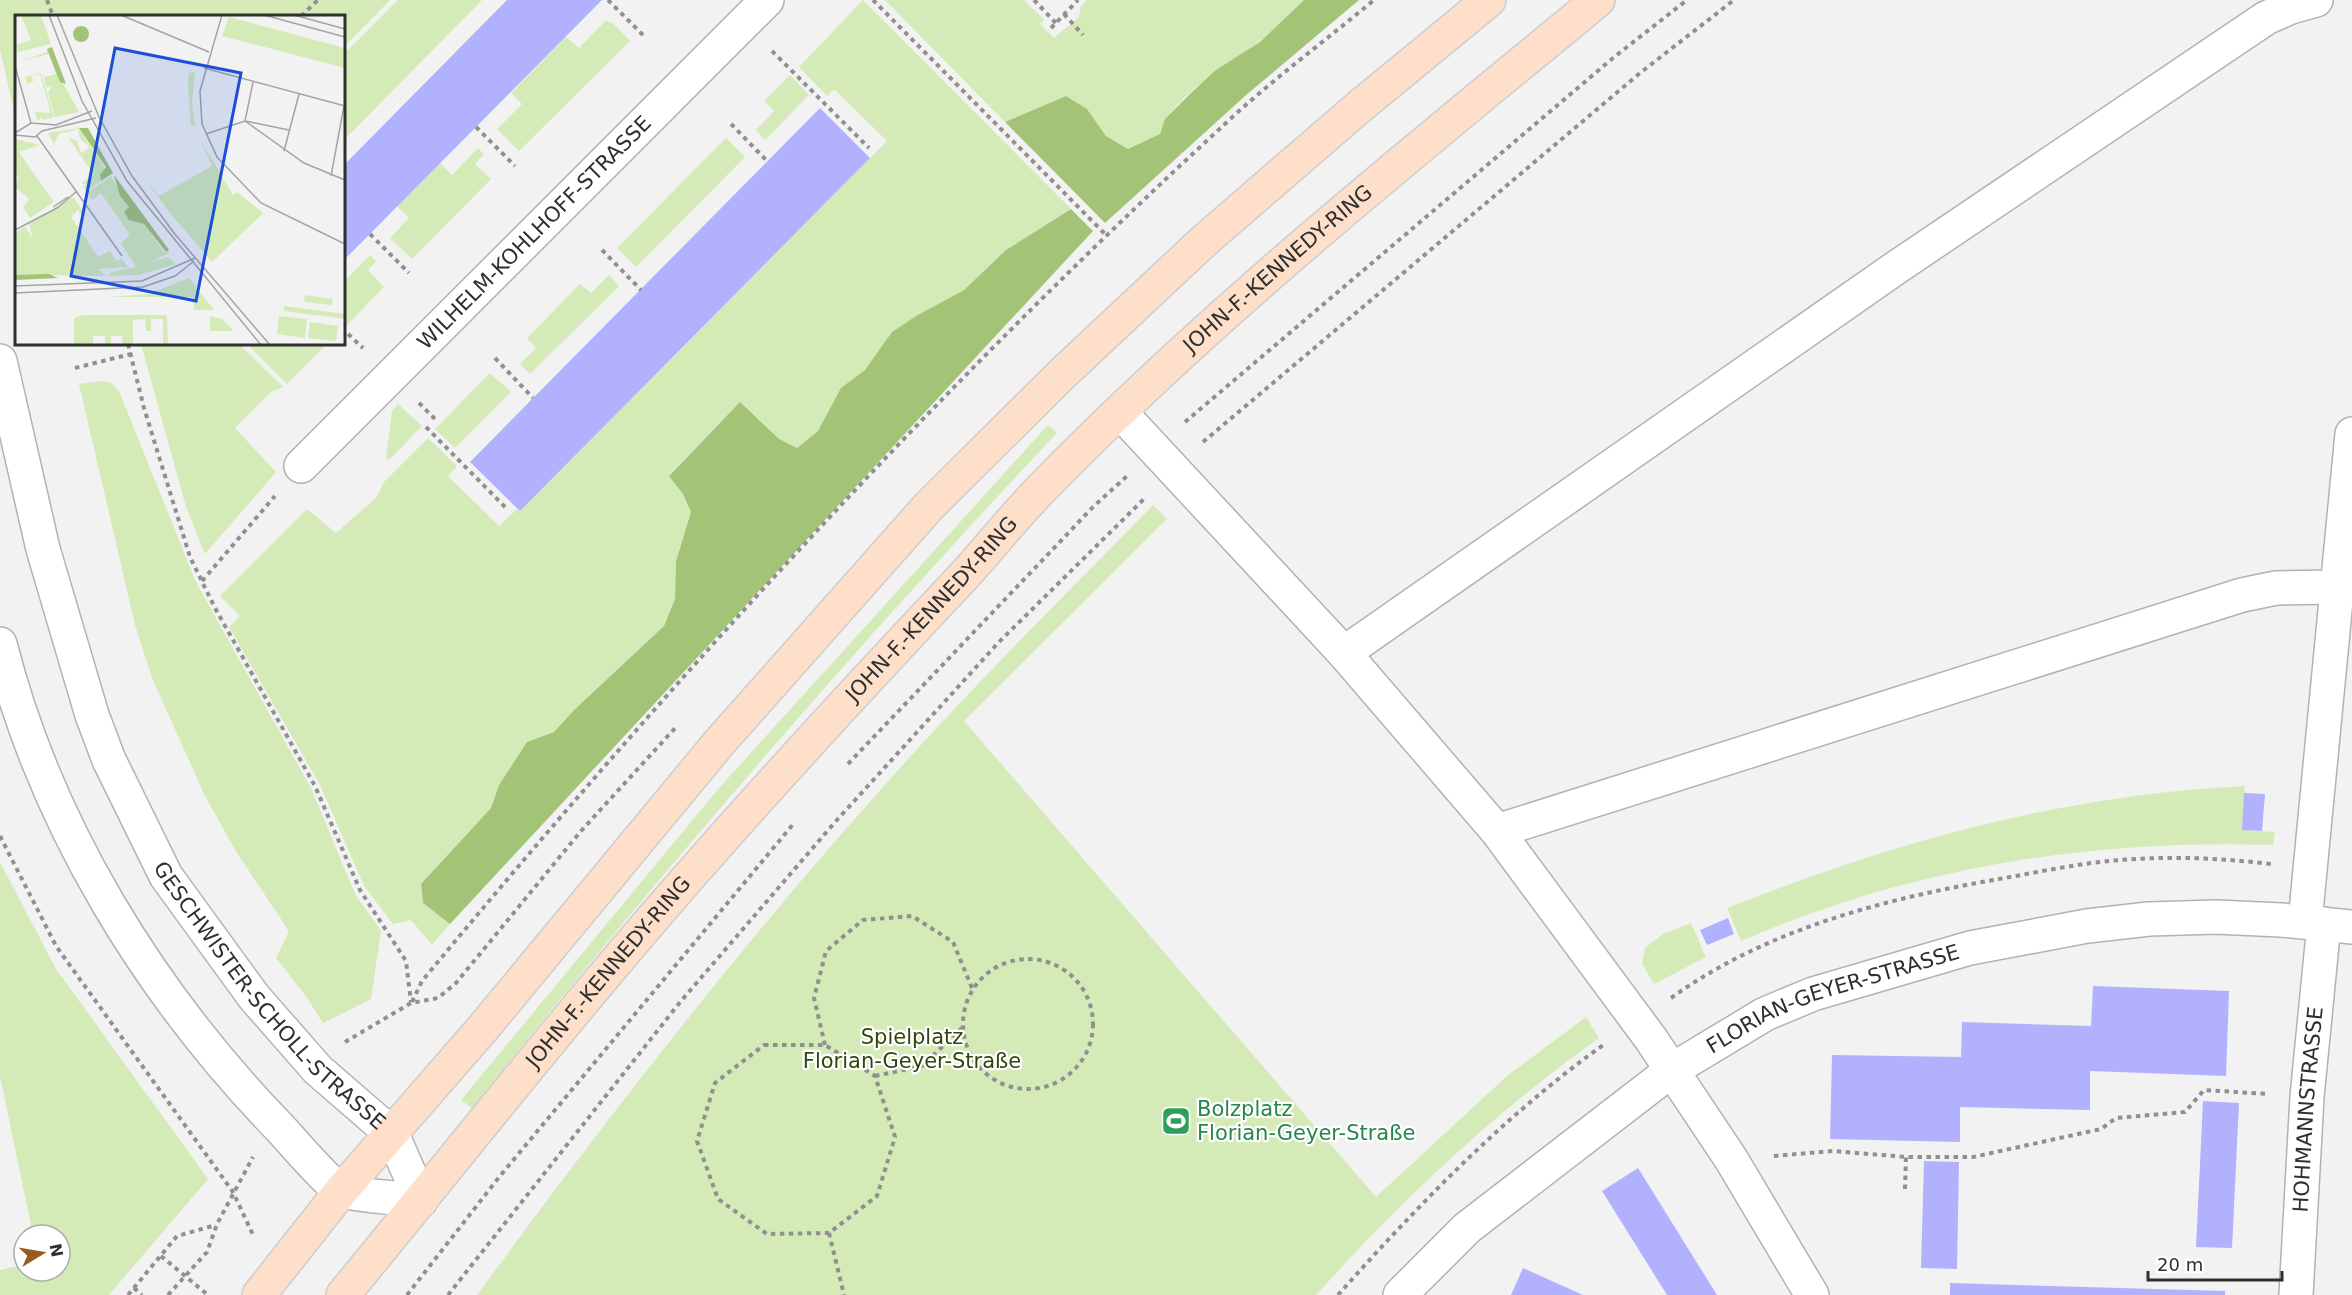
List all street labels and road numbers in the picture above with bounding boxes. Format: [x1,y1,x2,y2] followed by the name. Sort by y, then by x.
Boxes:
[413,111,656,354] street label: WILHELM-KOHLHOFF-STRASSE
[1177,180,1377,359] street label: JOHN-F.-KENNEDY-RING
[839,512,1022,708] street label: JOHN-F.-KENNEDY-RING
[149,858,390,1135] street label: GESCHWISTER-SCHOLL-STRASSE
[520,872,696,1074] street label: JOHN-F.-KENNEDY-RING
[1702,940,1962,1058] street label: FLORIAN-GEYER-STRASSE
[2289,1005,2328,1213] street label: HOHMANNSTRASSE

